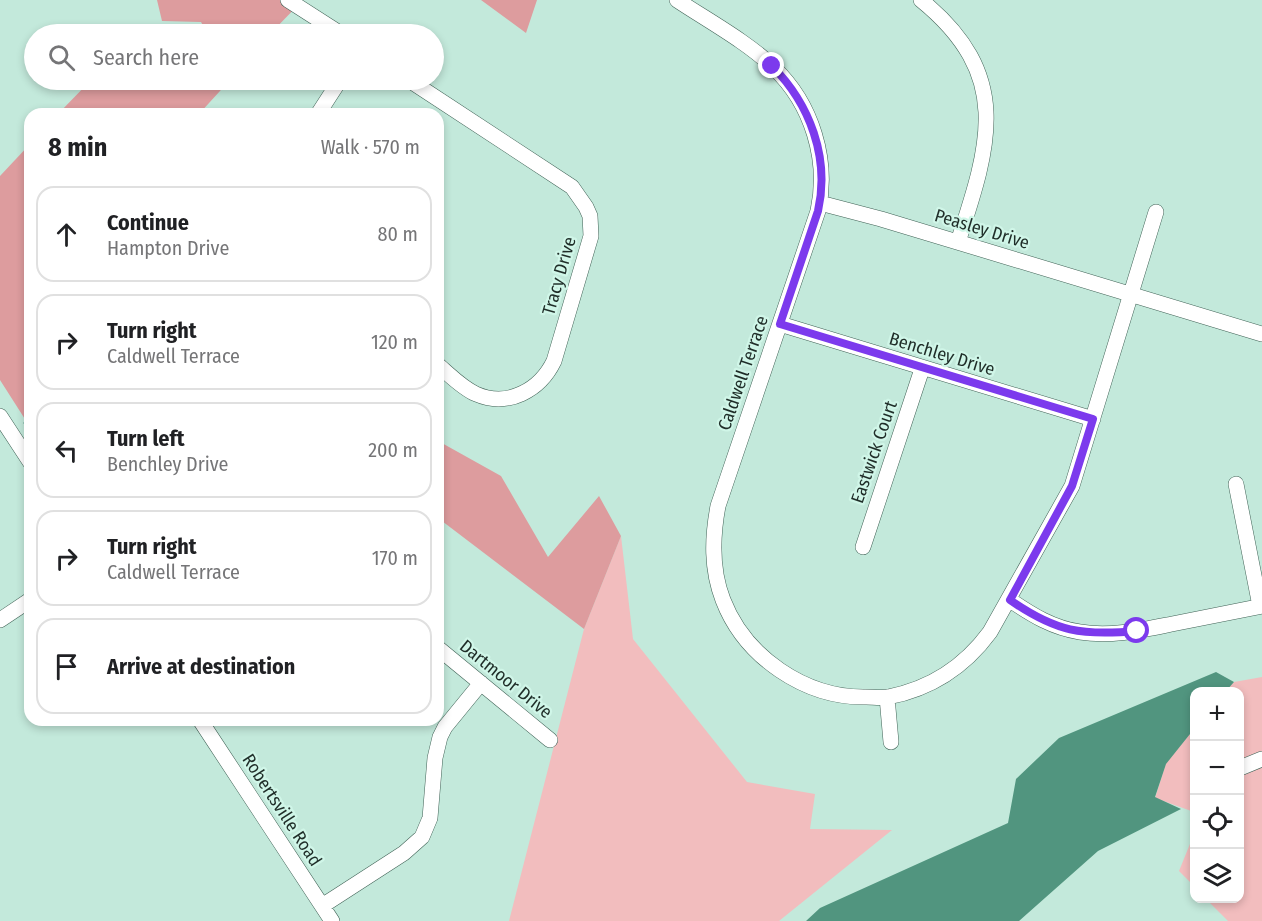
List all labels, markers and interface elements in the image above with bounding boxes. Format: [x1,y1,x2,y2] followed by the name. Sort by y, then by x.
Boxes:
[24,24,444,90] search box
[45,41,78,74] icon: search
[93,44,199,71] text: Search here
[758,52,784,78] route end
[48,132,107,163] text: 8 min
[321,135,420,159] text: Walk · 570 m
[932,204,1032,254] street label: Peasley Drive
[107,209,189,236] text: Continue
[50,218,83,251] icon: ahead
[378,222,418,246] text: 80 m
[537,234,581,318] street label: Tracy Drive
[107,236,229,260] text: Hampton Drive
[713,313,773,433] street label: Caldwell Terrace
[107,317,196,344] text: Turn right
[50,326,83,359] icon: right
[887,328,998,381] street label: Benchley Drive
[371,330,418,354] text: 120 m
[107,344,240,368] text: Caldwell Terrace
[846,398,902,506] street label: Eastwick Court
[107,425,185,452] text: Turn left
[50,434,83,467] icon: left
[368,438,418,462] text: 200 m
[107,452,228,476] text: Benchley Drive
[107,533,196,560] text: Turn right
[50,542,83,575] icon: right
[372,546,418,570] text: 170 m
[107,560,240,584] text: Caldwell Terrace
[1123,617,1149,643] route start
[455,635,557,723] street label: Dartmoor Drive
[50,650,83,683] icon: arrive
[107,653,295,680] text: Arrive at destination
[1190,687,1244,903] map controls
[1190,687,1244,741] button: +
[1190,741,1244,795] button: −
[238,750,326,870] street label: Robertsville Road
[1190,795,1244,849] button: locate
[1190,849,1244,903] button: layers

